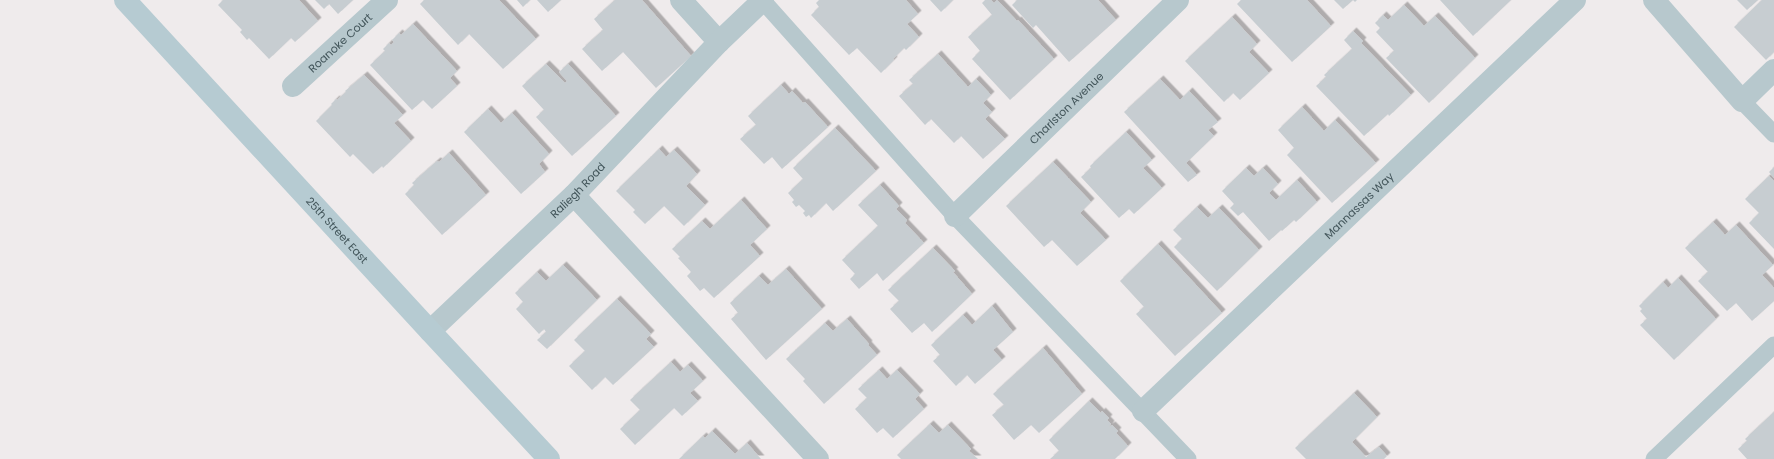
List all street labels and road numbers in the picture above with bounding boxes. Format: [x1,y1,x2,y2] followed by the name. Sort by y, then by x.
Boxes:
[305,9,376,76] street label: Roanoke Court
[1026,68,1107,148] street label: Charlston Avenue
[546,159,609,222] street label: Raliegh Road
[1321,168,1398,243] street label: Mannassas Way
[302,193,372,267] street label: 25th Street East

